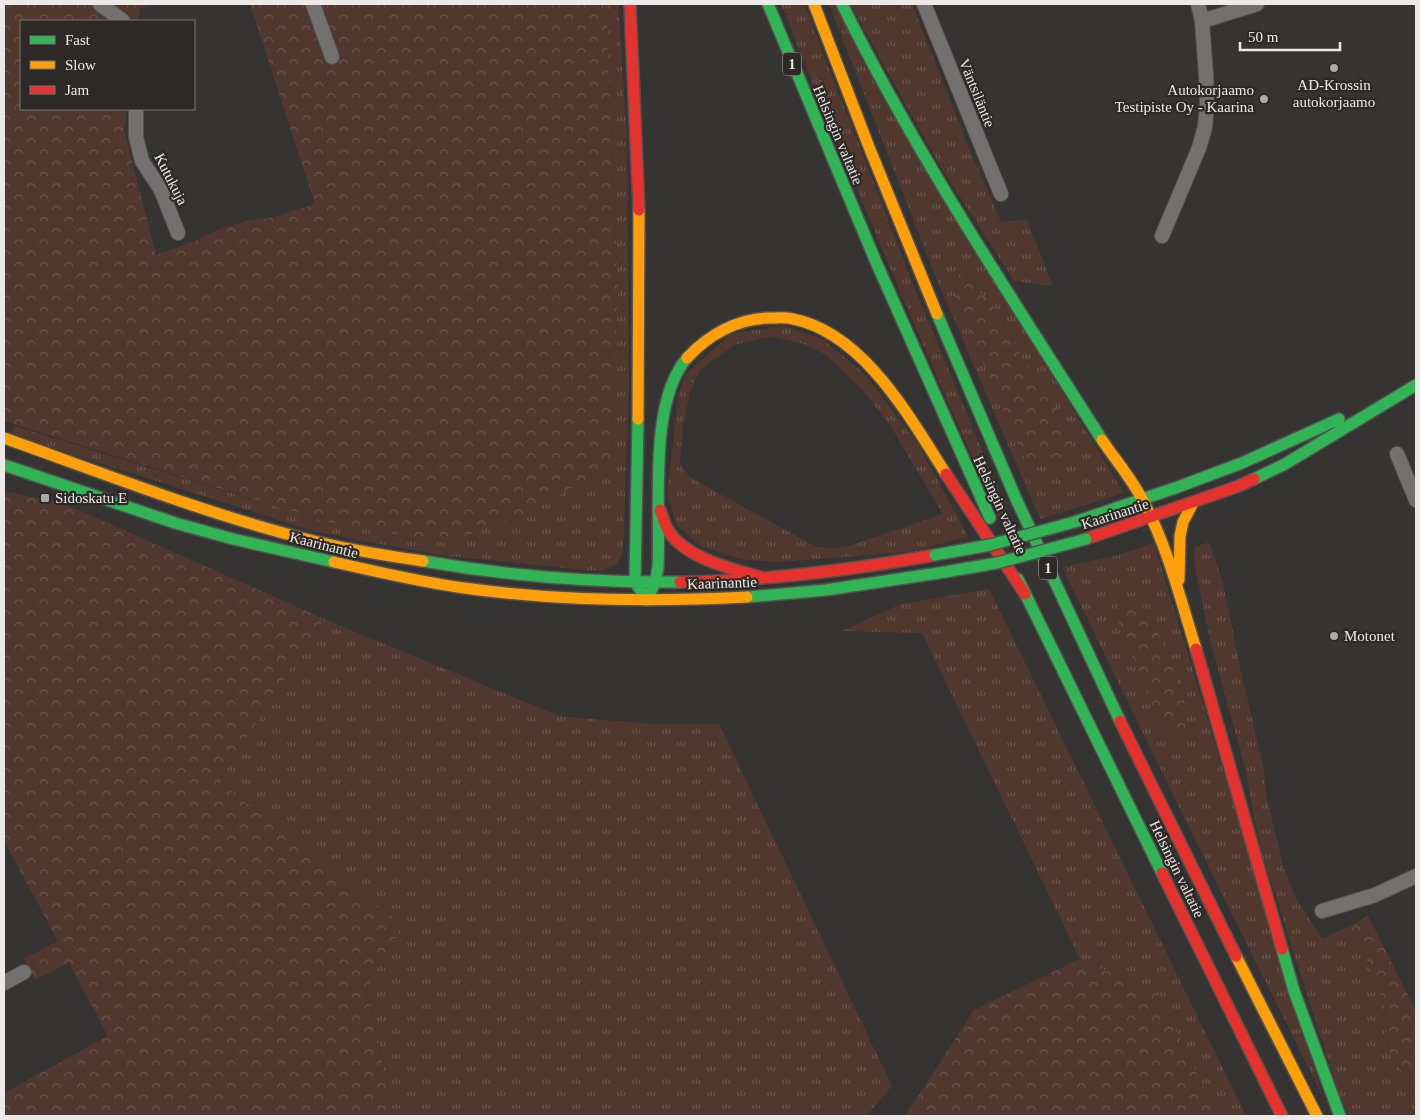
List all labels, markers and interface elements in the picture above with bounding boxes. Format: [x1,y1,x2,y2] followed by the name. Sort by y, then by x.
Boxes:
[20,20,195,110] legend
[1240,20,1340,52] scale bar
[1248,29,1279,45] text: 50 m
[65,32,91,48] text: Fast
[783,52,801,76] road number: 1
[956,56,998,130] street label: Väntsiläntie
[65,57,96,73] text: Slow
[1328,62,1340,74] marker: AD-Krossin autokorjaamo
[1293,77,1375,110] place label: AD-Krossin autokorjaamo
[65,82,89,98] text: Jam
[1115,82,1254,115] place label: Autokorjaamo Testipiste Oy - Kaarina
[810,83,866,187] street label: Helsingin valtatie
[1258,93,1270,105] marker: Autokorjaamo Testipiste Oy - Kaarina
[151,150,191,208] street label: Kutukuja
[970,453,1030,557] street label: Helsingin valtatie
[55,490,127,506] place label: Sidoskatu E
[39,492,51,504] marker: Sidoskatu E
[1079,495,1151,532] street label: Kaarinantie
[288,529,360,561] street label: Kaarinantie
[1039,556,1057,580] road number: 1
[687,574,758,592] street label: Kaarinantie
[1344,628,1396,644] place label: Motonet
[1328,630,1340,642] marker: Motonet
[1147,818,1208,921] street label: Helsingin valtatie

